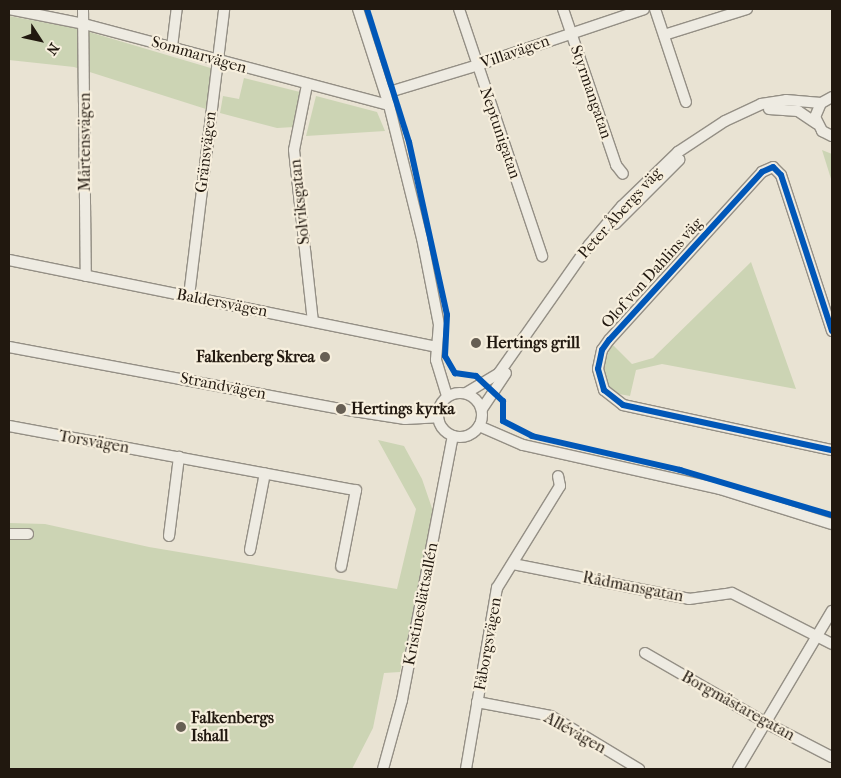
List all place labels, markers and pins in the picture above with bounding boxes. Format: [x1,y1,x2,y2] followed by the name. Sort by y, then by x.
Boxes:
[486,333,580,353] place label: Hertings grill
[470,337,482,349] marker: Hertings grill
[196,347,315,367] place label: Falkenberg Skrea
[319,351,331,363] marker: Falkenberg Skrea
[351,399,455,419] place label: Hertings kyrka
[335,403,347,415] marker: Hertings kyrka
[191,708,274,746] place label: Falkenbergs Ishall
[175,721,187,733] marker: Falkenbergs Ishall

